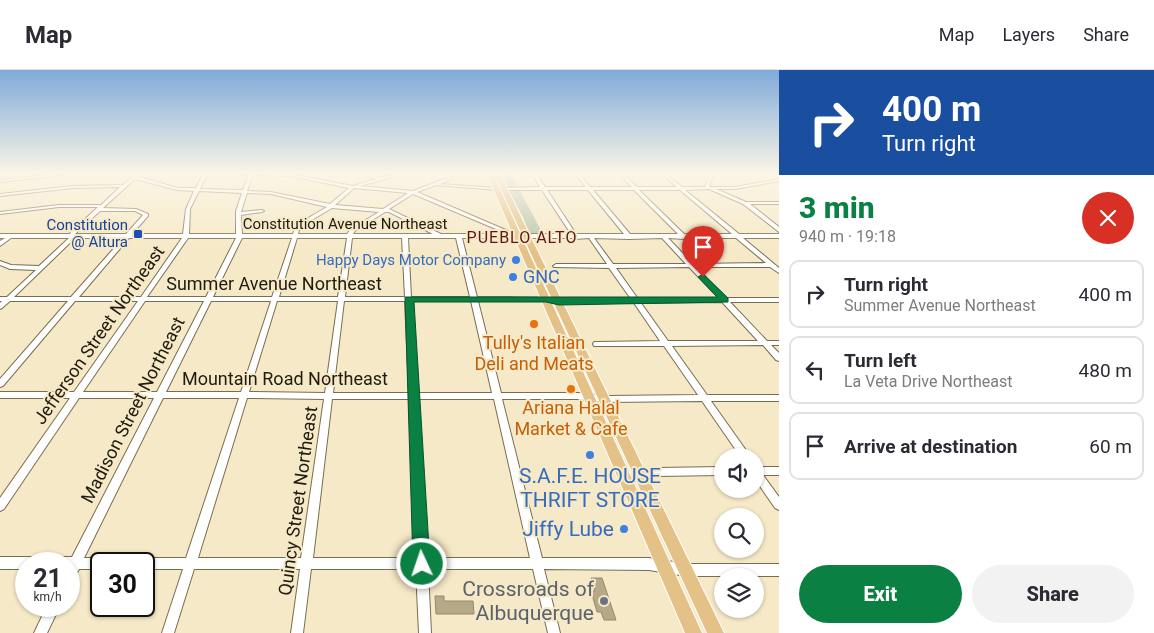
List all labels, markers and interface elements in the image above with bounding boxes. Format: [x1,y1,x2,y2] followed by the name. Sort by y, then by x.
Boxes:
[25,21,72,49] text: Map
[939,24,974,45] text: Map
[1002,24,1055,45] text: Layers
[1083,24,1129,45] text: Share
[882,89,981,130] text: 400 m
[799,90,864,155] icon: right
[882,131,976,156] text: Turn right
[799,190,875,225] text: 3 min
[1082,192,1134,244] button: close
[243,215,447,233] street label: Constitution Avenue Northeast
[47,216,128,251] place label: Constitution @ Altura
[682,226,724,277] pin
[799,227,896,246] text: 940 m · 19:18
[132,228,144,240] marker: Constitution @ Altura
[467,228,577,247] district label: PUEBLO ALTO
[689,233,717,261] icon: arrive
[29,241,168,428] street label: Jefferson Street Northeast
[316,251,506,269] place label: Happy Days Motor Company
[510,254,522,266] marker: Happy Days Motor Company
[523,266,560,287] place label: GNC
[507,271,519,283] marker: GNC
[166,273,382,294] street label: Summer Avenue Northeast
[844,273,928,296] text: Turn right
[801,280,829,308] icon: right
[1079,283,1132,306] text: 400 m
[844,296,1036,315] text: Summer Avenue Northeast
[76,313,189,506] street label: Madison Street Northeast
[528,318,540,330] marker: Tully's Italian Deli and Meats
[474,332,594,374] place label: Tully's Italian Deli and Meats
[844,349,917,372] text: Turn left
[801,356,829,384] icon: left
[1079,359,1132,382] text: 480 m
[182,368,388,389] street label: Mountain Road Northeast
[844,372,1013,391] text: La Veta Drive Northeast
[565,383,577,395] marker: Ariana Halal Market & Cafe
[514,397,628,439] place label: Ariana Halal Market & Cafe
[274,405,321,597] street label: Quincy Street Northeast
[801,432,829,460] icon: arrive
[844,435,1017,458] text: Arrive at destination
[1089,435,1132,458] text: 60 m
[714,448,764,618] map controls
[714,448,764,498] button: sound
[584,449,596,461] marker: S.A.F.E. HOUSE THRIFT STORE
[519,464,661,512] place label: S.A.F.E. HOUSE THRIFT STORE
[714,508,764,558] button: search
[522,517,614,541] place label: Jiffy Lube
[618,523,630,535] marker: Jiffy Lube
[395,537,447,589] position arrow
[90,552,155,617] speed limit sign: 30
[33,564,62,593] text: 21
[799,565,962,623] button: Exit
[972,565,1134,623] button: Share
[714,568,764,618] button: layers
[462,577,595,625] place label: Crossroads of Albuquerque
[33,590,62,604] text: km/h
[598,595,610,607] marker: Crossroads of Albuquerque

